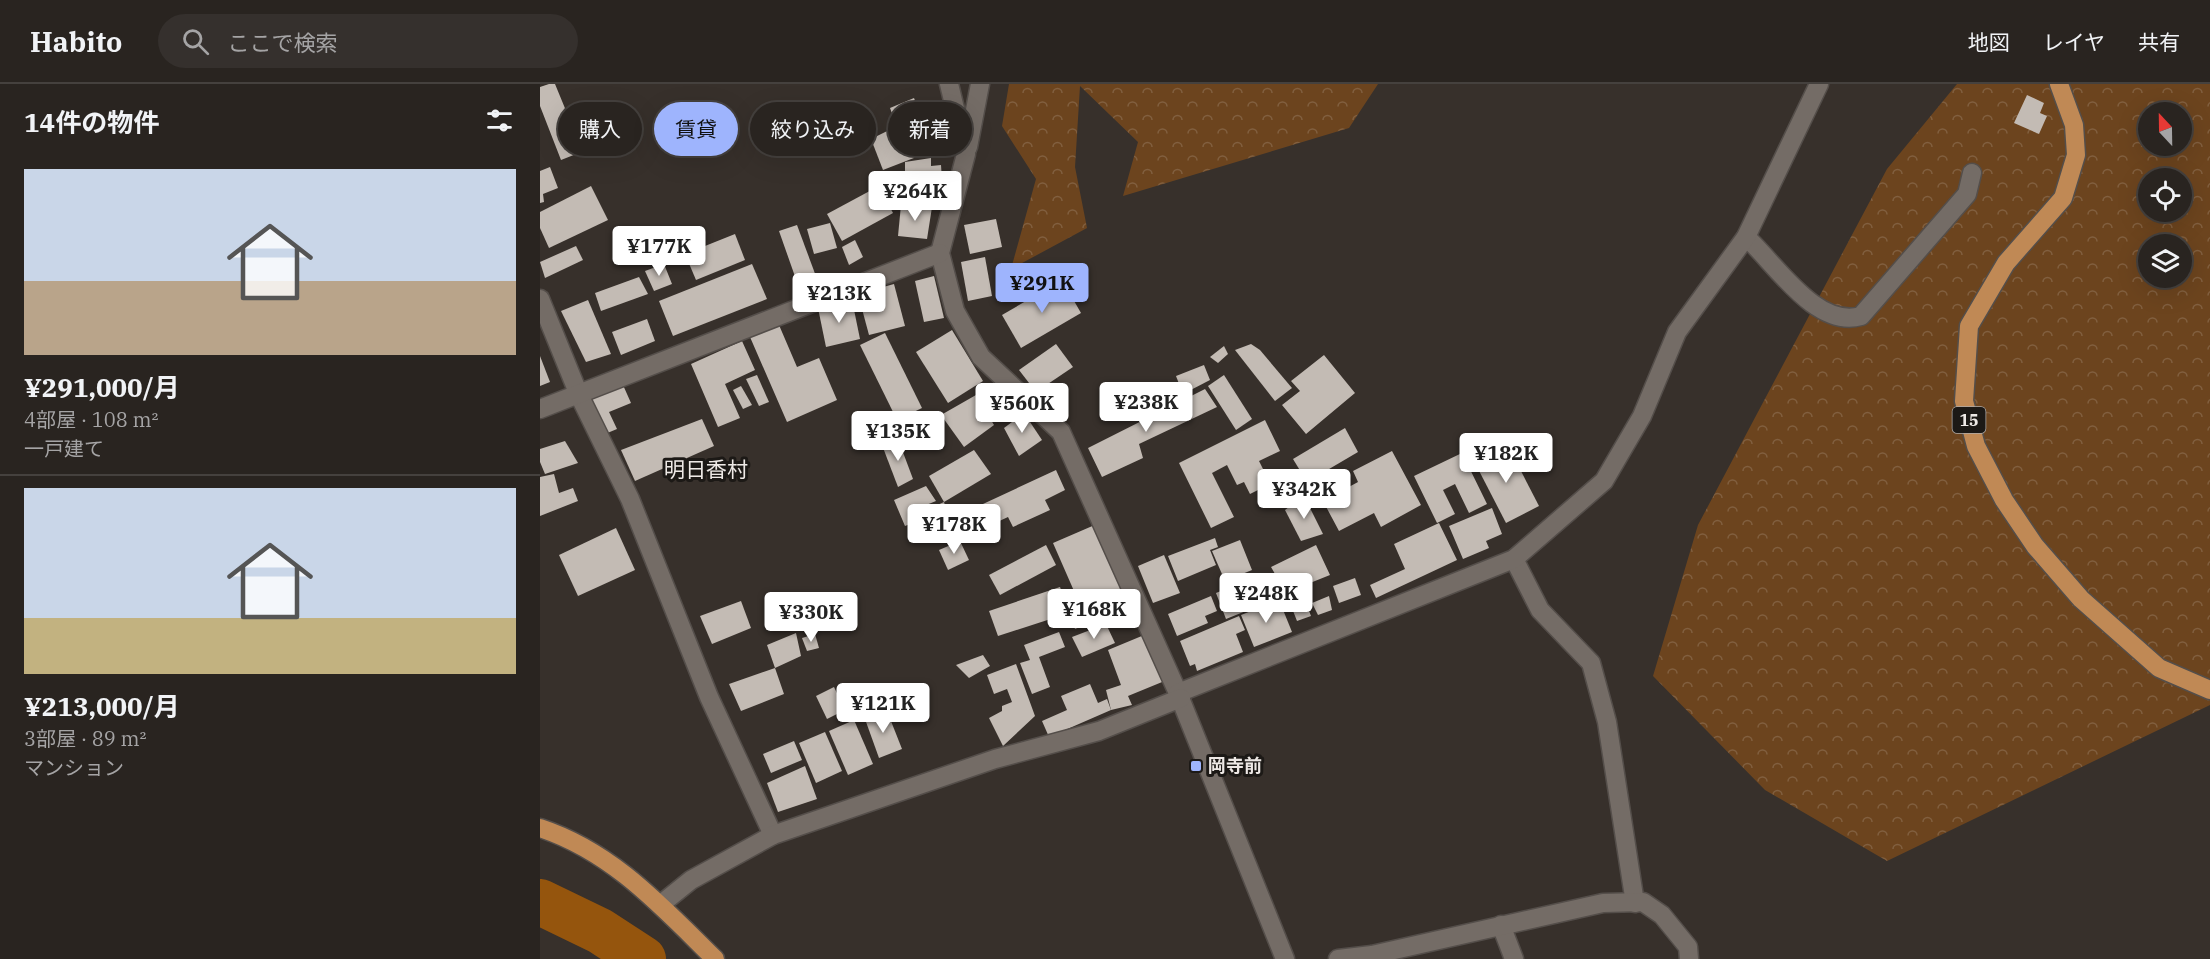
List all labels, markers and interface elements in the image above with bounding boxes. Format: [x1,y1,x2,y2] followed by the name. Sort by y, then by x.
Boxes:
[158,14,578,68] search box
[30,23,122,60] text: Habito
[179,25,212,58] icon: search
[227,28,337,57] text: ここで検索
[1968,28,2010,56] text: 地図
[2043,28,2105,56] text: レイヤ
[2138,28,2180,56] text: 共有
[558,102,642,156] chip: 購入
[654,102,738,156] chip: 賃貸
[750,102,876,156] chip: 絞り込み
[888,102,972,156] chip: 新着
[2138,102,2192,156] north arrow
[2138,102,2192,288] map controls
[483,104,516,137] icon: filters
[24,105,159,139] text: 14件の物件
[2138,168,2192,222] button: locate
[873,171,957,222] pin: ¥264K
[883,177,947,204] text: ¥264K
[216,208,324,316] icon: home
[617,226,701,277] pin: ¥177K
[627,232,691,259] text: ¥177K
[2138,234,2192,288] button: layers
[1000,263,1084,314] pin: ¥291K
[1010,269,1074,296] text: ¥291K
[797,273,881,324] pin: ¥213K
[807,279,871,306] text: ¥213K
[24,370,180,404] text: ¥291,000/月
[1104,382,1188,433] pin: ¥238K
[980,383,1064,434] pin: ¥560K
[1114,388,1178,415] text: ¥238K
[990,389,1054,416] text: ¥560K
[24,406,158,433] text: 4部屋 · 108 m²
[1952,407,1986,433] road number: 15
[856,411,940,462] pin: ¥135K
[866,417,930,444] text: ¥135K
[1464,433,1548,484] pin: ¥182K
[24,435,104,462] text: 一戸建て
[1474,439,1538,466] text: ¥182K
[664,455,748,483] district label: 明日香村
[1262,469,1346,520] pin: ¥342K
[1272,475,1336,502] text: ¥342K
[912,504,996,555] pin: ¥178K
[922,510,986,537] text: ¥178K
[216,527,324,635] icon: home
[1224,573,1308,624] pin: ¥248K
[1234,579,1298,606] text: ¥248K
[1052,589,1136,640] pin: ¥168K
[769,592,853,643] pin: ¥330K
[1062,595,1126,622] text: ¥168K
[779,598,843,625] text: ¥330K
[841,683,925,734] pin: ¥121K
[24,689,180,723] text: ¥213,000/月
[851,689,915,716] text: ¥121K
[24,725,146,752] text: 3部屋 · 89 m²
[24,754,124,781] text: マンション
[1208,754,1262,777] place label: 岡寺前
[1189,759,1203,773] marker: 岡寺前

